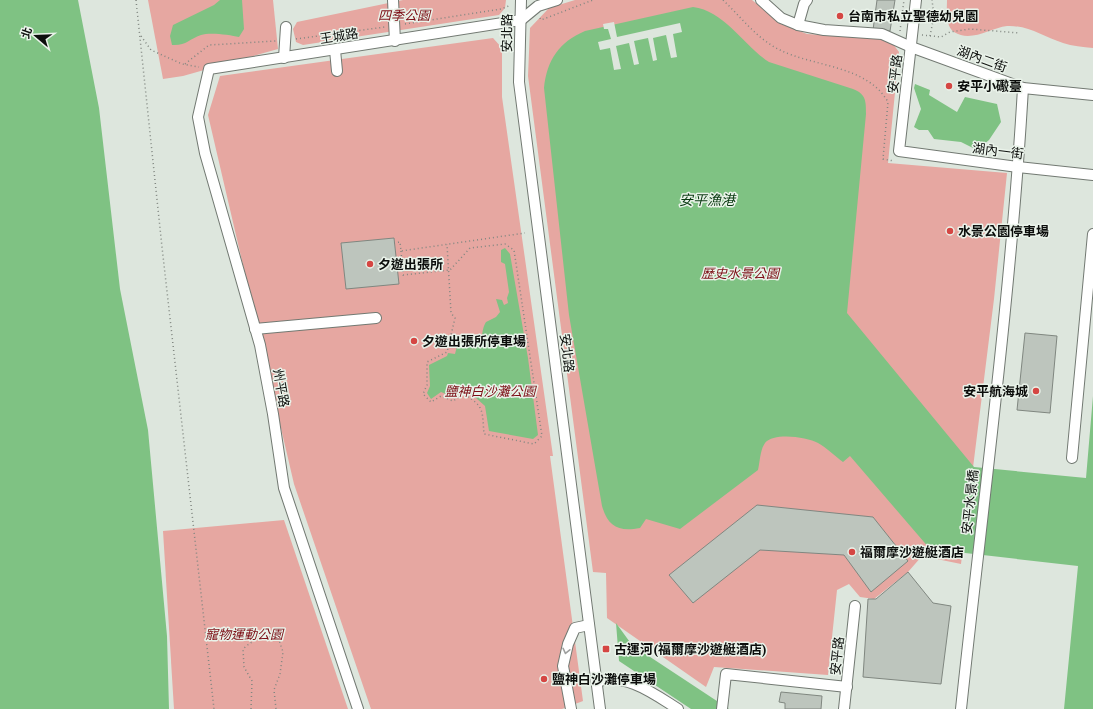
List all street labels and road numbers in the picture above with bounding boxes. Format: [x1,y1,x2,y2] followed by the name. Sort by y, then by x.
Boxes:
[499,13,515,53] street label: 安北路
[319,26,359,46] street label: 王城路
[955,43,1009,75] street label: 湖內二街
[885,54,905,94] street label: 安平路
[971,140,1025,162] street label: 湖內一街
[557,333,577,373] street label: 安北路
[270,367,292,409] street label: 州平路
[959,469,981,535] street label: 安平水景橋
[828,636,846,676] street label: 安平路

